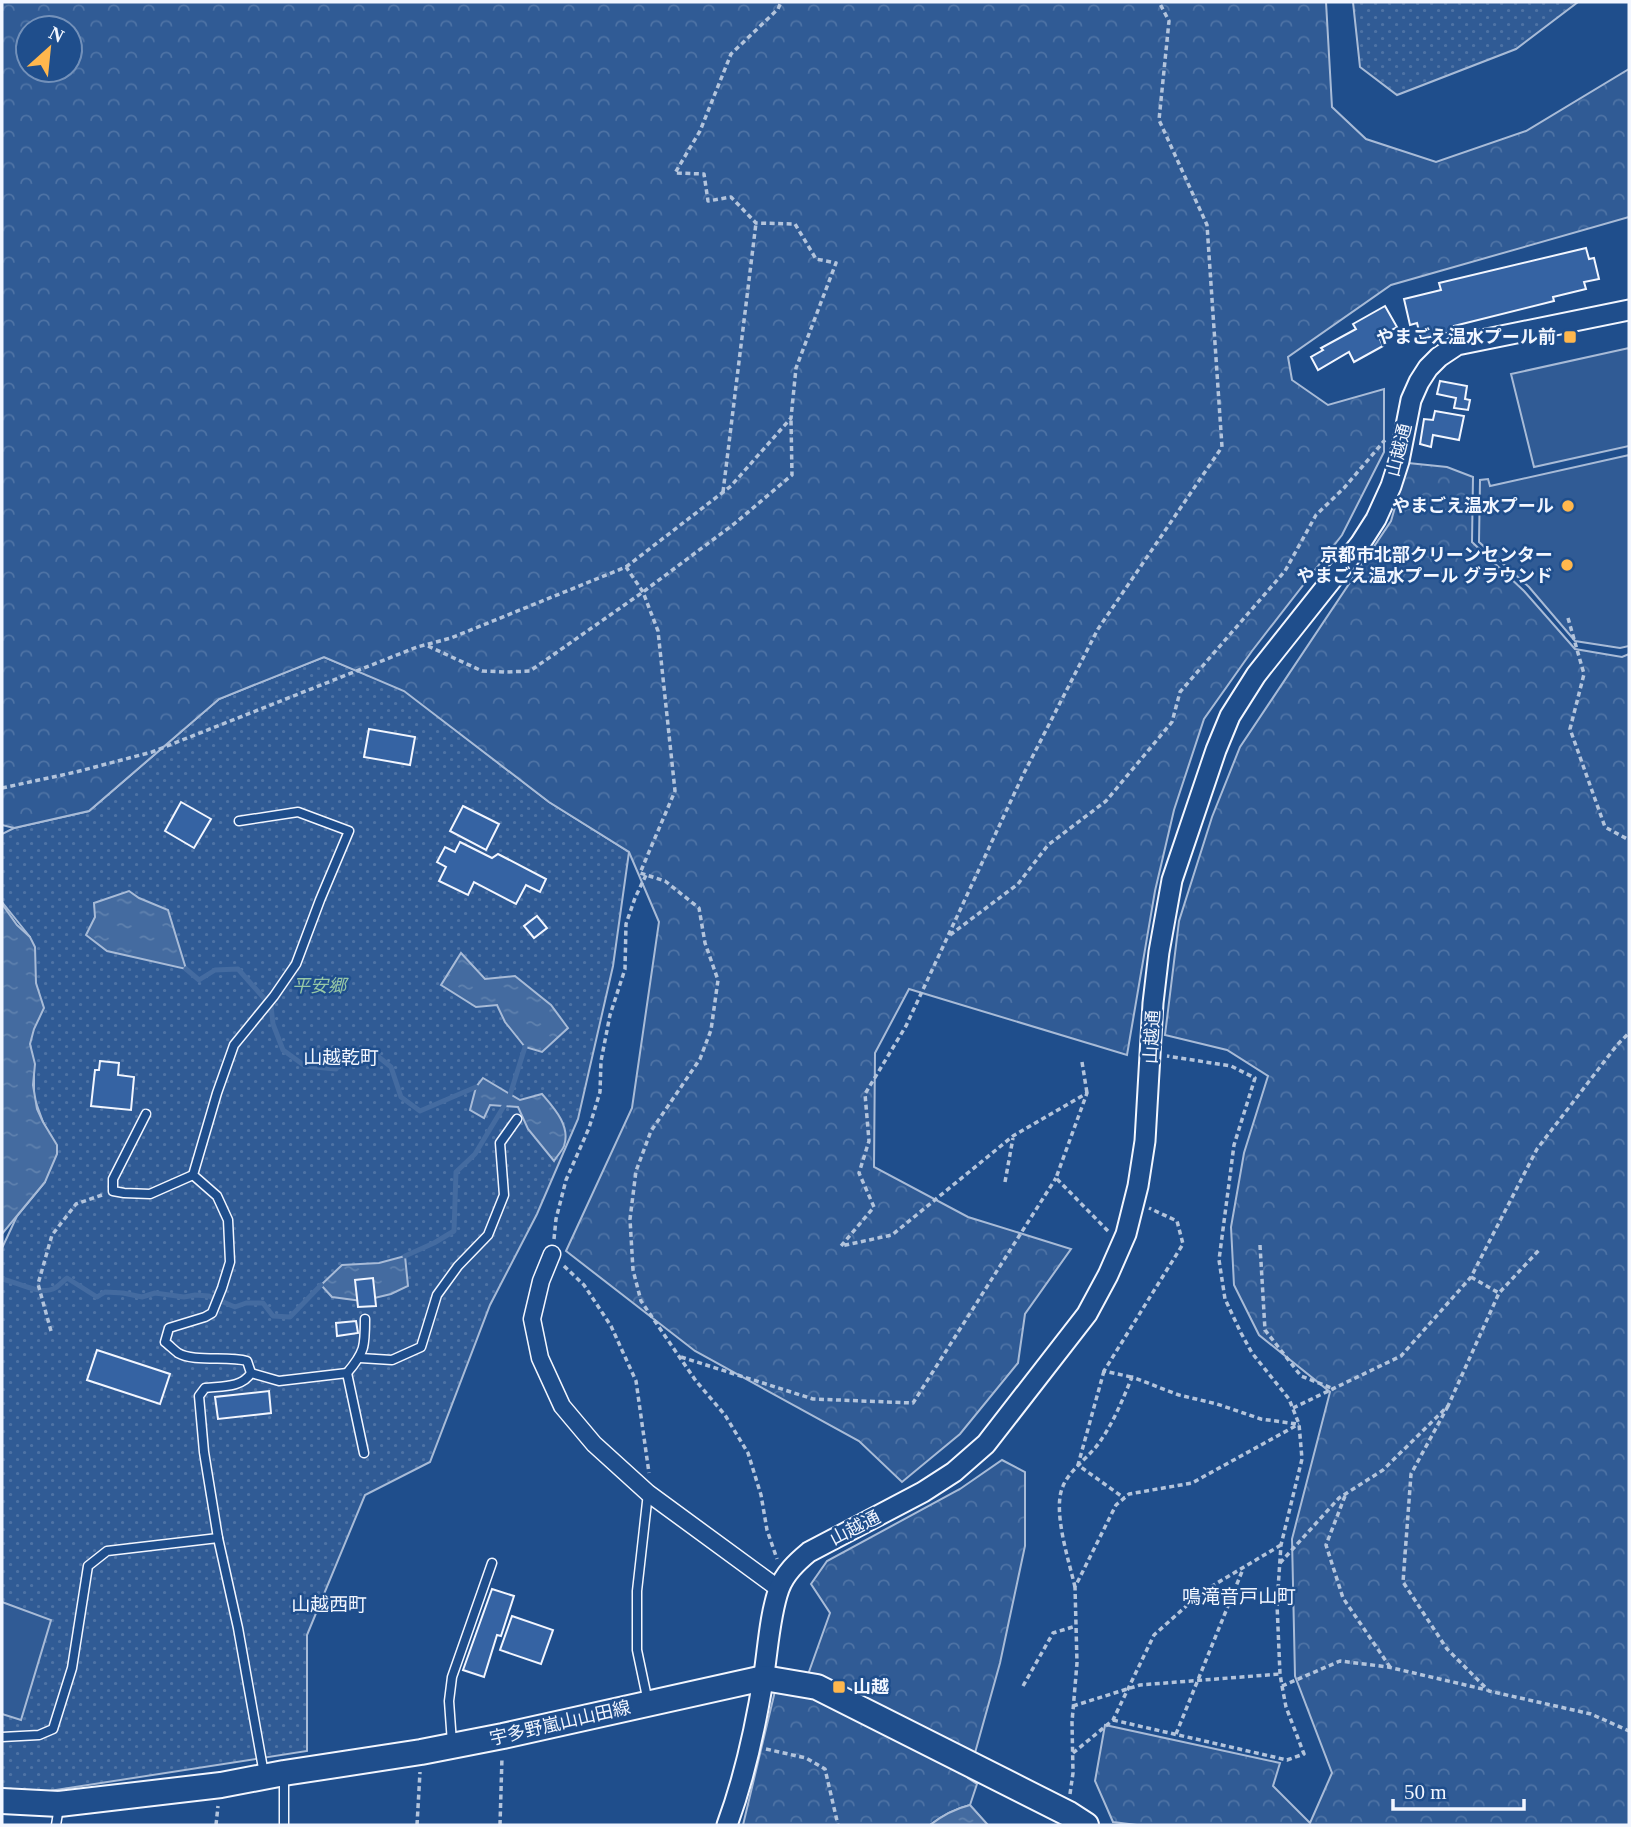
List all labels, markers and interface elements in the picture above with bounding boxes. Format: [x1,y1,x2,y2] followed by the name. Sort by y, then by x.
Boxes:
[14,14,84,84] north arrow
[46,22,68,47] text: N
[1376,327,1556,347] place label: やまごえ温水プール前
[1562,329,1578,345] marker: やまごえ温水プール前
[1383,421,1415,479] street label: 山越通
[1392,496,1554,516] place label: やまごえ温水プール
[1560,498,1576,514] marker: やまごえ温水プール
[1297,545,1553,586] place label: 京都市北部クリーンセンター やまごえ温水プール グラウンド
[1559,557,1575,573] marker: 京都市北部クリーンセンター やまごえ温水プール グラウンド
[292,976,349,996] park label: 平安郷
[1141,1010,1163,1064] street label: 山越通
[303,1047,379,1068] district label: 山越乾町
[826,1507,884,1549] street label: 山越通
[1182,1586,1296,1607] district label: 鳴滝音戸山町
[291,1594,367,1615] district label: 山越西町
[853,1677,889,1697] place label: 山越
[831,1679,847,1695] marker: 山越
[488,1697,632,1749] street label: 宇多野嵐山山田線
[1393,1768,1524,1812] scale bar
[1404,1780,1447,1804] text: 50 m

